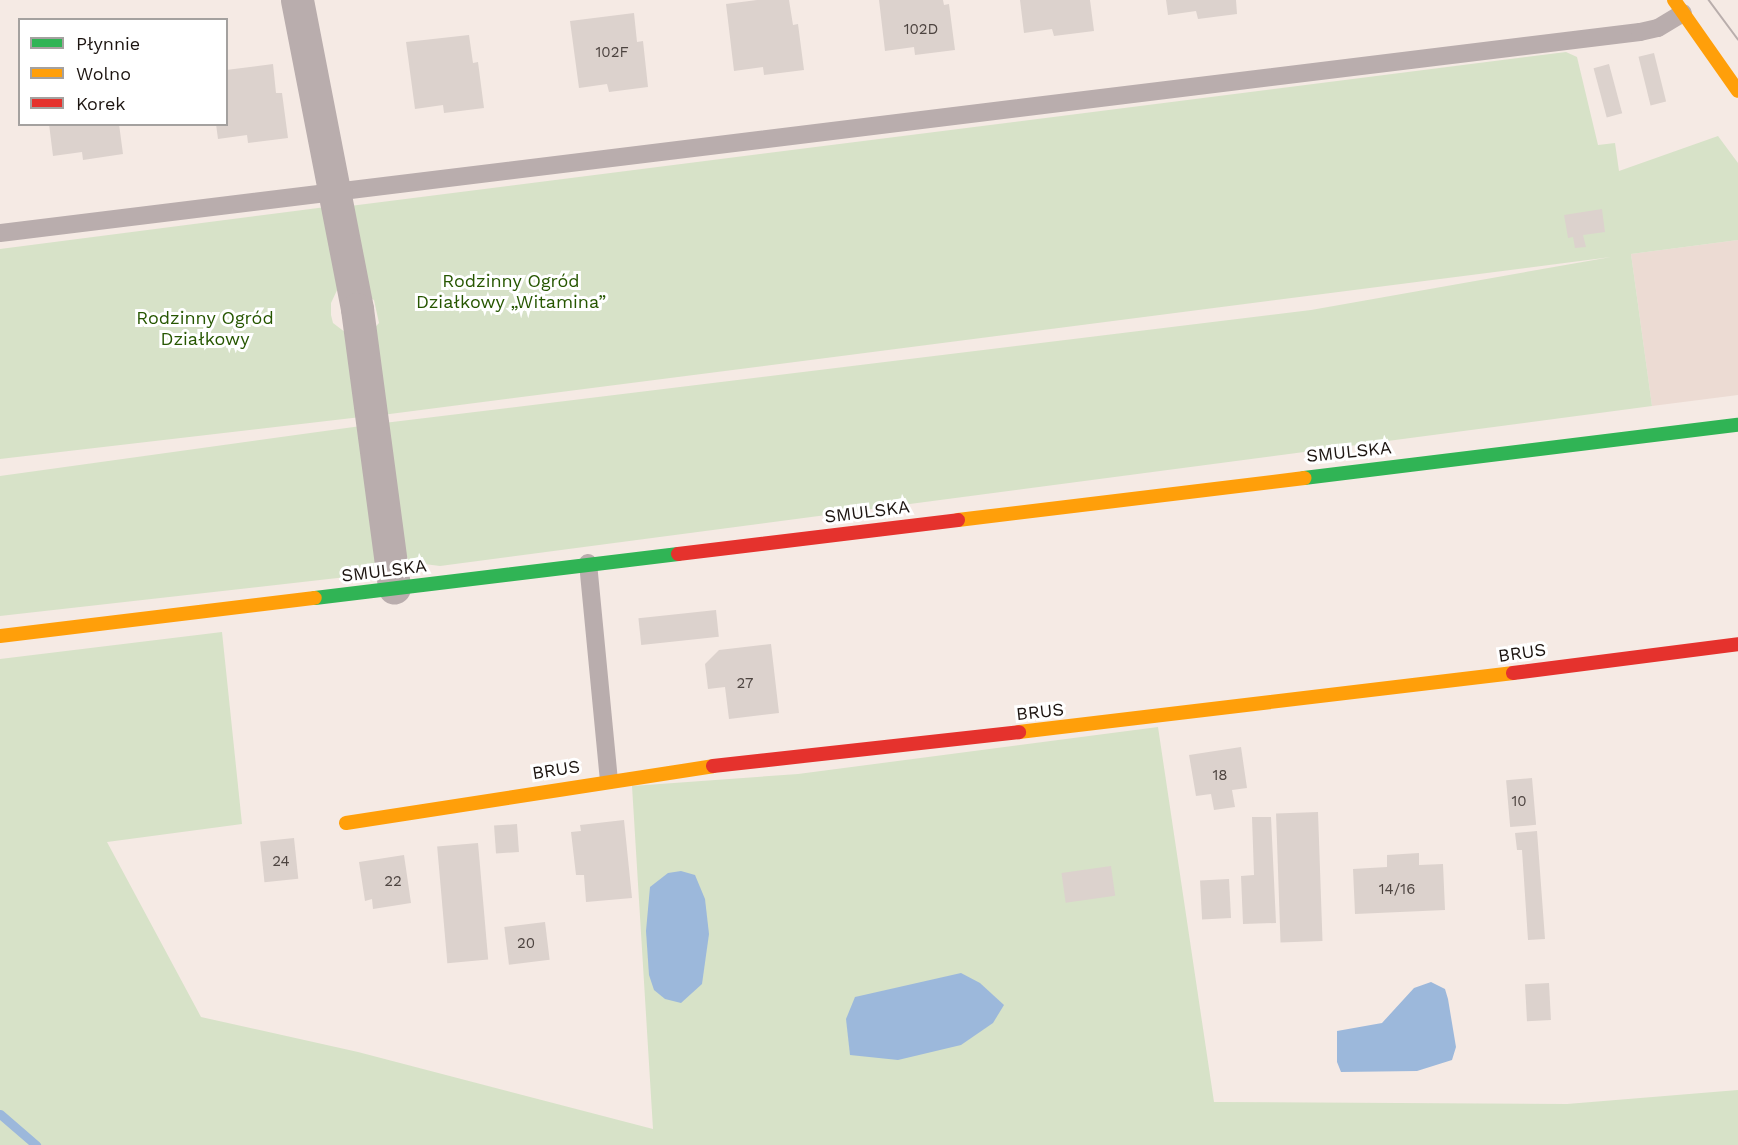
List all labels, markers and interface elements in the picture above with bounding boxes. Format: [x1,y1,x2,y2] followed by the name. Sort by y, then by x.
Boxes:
[18,18,228,126] legend
[904,21,938,39] house number: 102D
[76,33,140,54] text: Płynnie
[595,44,629,62] house number: 102F
[76,63,131,84] text: Wolno
[76,93,126,114] text: Korek
[416,271,606,314] park label: Rodzinny Ogród Działkowy „Witamina”
[136,308,274,350] park label: Rodzinny Ogród Działkowy
[1305,437,1393,467] street label: SMULSKA
[823,496,911,528] street label: SMULSKA
[340,555,428,587] street label: SMULSKA
[1497,639,1547,667] street label: BRUS
[737,675,753,693] house number: 27
[1015,699,1065,725] street label: BRUS
[531,756,581,784] street label: BRUS
[1212,767,1228,785] house number: 18
[1511,793,1527,811] house number: 10
[272,853,290,871] house number: 24
[384,873,402,891] house number: 22
[1379,881,1415,899] house number: 14/16
[517,935,535,953] house number: 20

